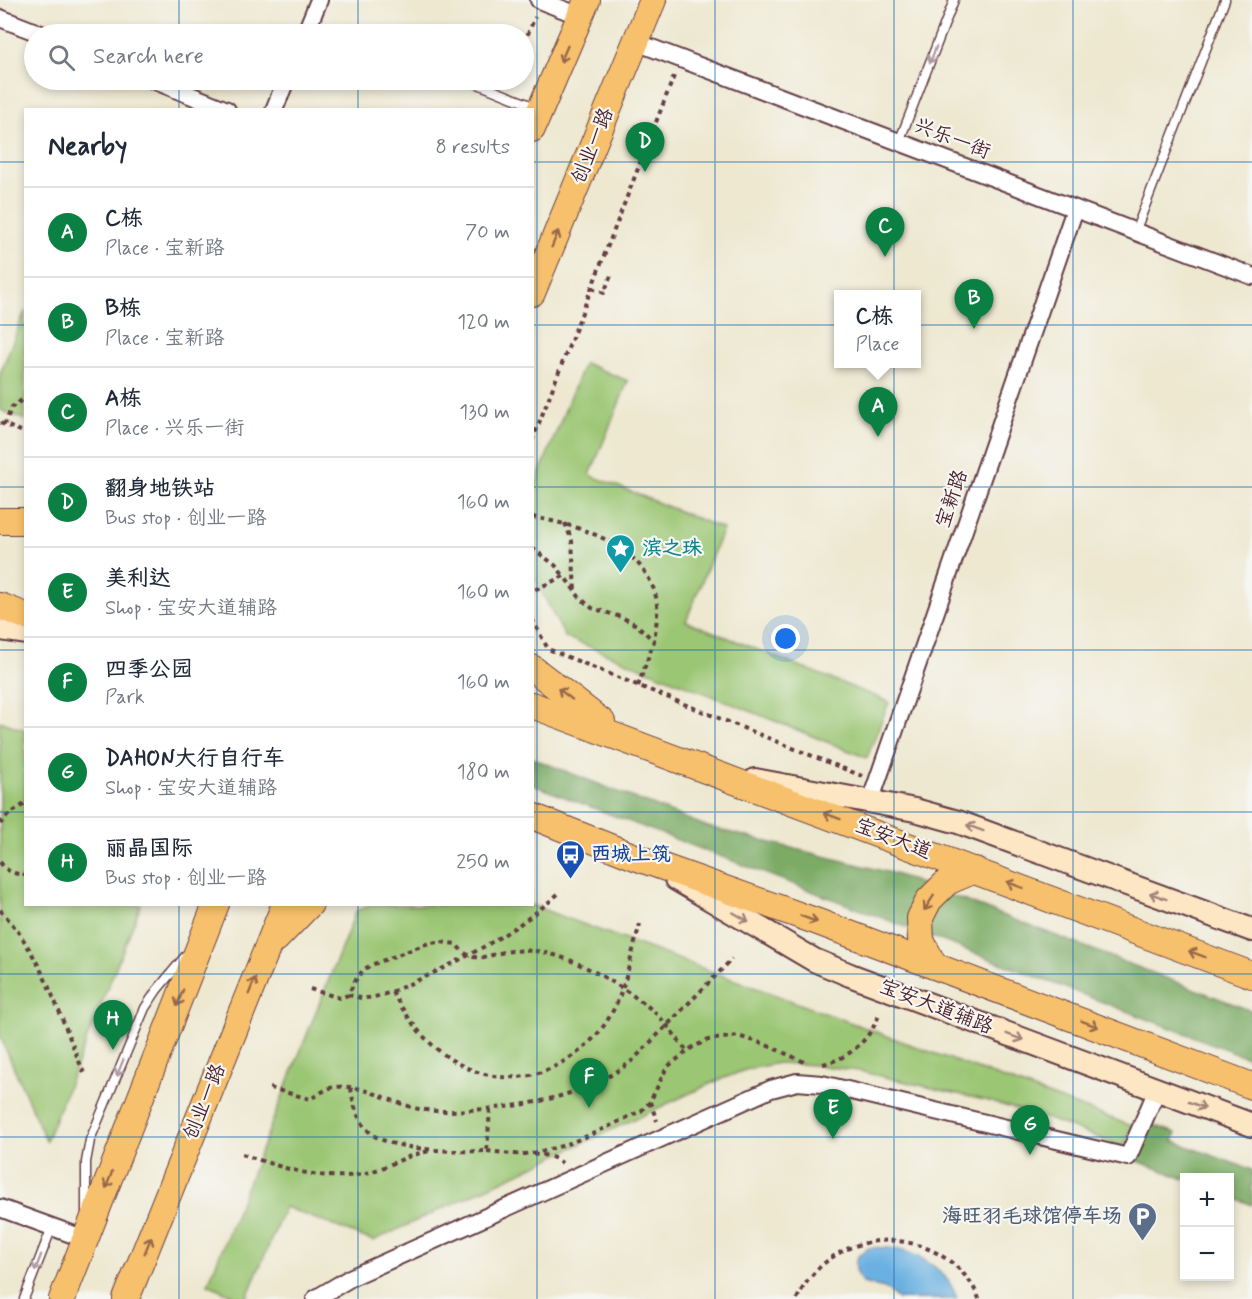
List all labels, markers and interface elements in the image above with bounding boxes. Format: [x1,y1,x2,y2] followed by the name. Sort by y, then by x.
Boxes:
[24,24,534,90] search box
[45,41,78,74] icon: search
[93,43,204,71] text: Search here
[558,44,569,63] one-way arrow
[927,45,938,63] one-way arrow
[565,103,621,188] street label: 创业一路
[910,112,994,166] street label: 兴乐一街
[626,122,664,172] pin: D
[48,130,127,164] text: Nearby
[436,134,510,161] text: 8 results
[105,205,143,233] text: C栋
[866,208,904,257] pin: C
[61,219,74,246] text: A
[465,219,510,246] text: 70 m
[550,230,561,249] one-way arrow
[105,235,224,262] text: Place · 宝新路
[954,280,994,329] pin: B
[834,290,921,368] popup
[105,295,141,323] text: B栋
[855,303,893,331] text: C栋
[61,309,74,336] text: B
[457,309,510,336] text: 120 m
[105,325,224,352] text: Place · 宝新路
[855,331,900,358] text: Place
[105,385,141,413] text: A栋
[858,388,898,437] pin: A
[60,399,75,426] text: C
[459,399,510,426] text: 130 m
[105,415,244,442] text: Place · 兴乐一街
[929,465,975,532] street label: 宝新路
[105,475,215,503] text: 翻身地铁站
[61,489,74,516] text: D
[457,489,510,516] text: 160 m
[105,505,267,532] text: Bus stop · 创业一路
[605,532,637,574] place icon: 滨之珠
[642,535,702,562] place label: 滨之珠
[105,565,171,593] text: 美利达
[62,579,73,606] text: E
[457,579,510,606] text: 160 m
[105,595,277,622] text: Shop · 宝安大道辅路
[771,624,800,653] your location
[105,656,193,684] text: 四季公园
[62,669,73,696] text: F
[457,669,510,696] text: 160 m
[105,684,145,711] text: Park
[557,688,573,701] one-way arrow
[105,745,285,773] text: DAHON大行自行车
[61,759,74,786] text: G
[457,759,510,786] text: 180 m
[105,775,277,802] text: Shop · 宝安大道辅路
[824,810,842,821] one-way arrow
[851,812,935,866] street label: 宝安大道
[966,822,985,833] one-way arrow
[105,835,193,863] text: 丽晶国际
[554,838,586,880] bus stop icon: 西城上筑
[591,841,671,868] place label: 西城上筑
[61,849,74,876] text: H
[456,849,510,876] text: 250 m
[105,865,267,892] text: Bus stop · 创业一路
[1006,879,1025,890] one-way arrow
[1149,889,1168,900] one-way arrow
[923,894,935,910] one-way arrow
[732,911,749,923] one-way arrow
[799,914,818,925] one-way arrow
[1188,948,1207,959] one-way arrow
[875,973,998,1041] street label: 宝安大道辅路
[247,977,258,996] one-way arrow
[174,988,185,1007] one-way arrow
[94,1000,132,1050] pin: H
[1080,1020,1098,1031] one-way arrow
[1005,1032,1024,1043] one-way arrow
[114,1058,125,1076] one-way arrow
[570,1058,608,1108] pin: F
[177,1059,233,1144] street label: 创业一路
[814,1090,852,1139] pin: E
[1188,1100,1206,1111] one-way arrow
[1010,1106,1050,1155] pin: G
[103,1170,114,1189] one-way arrow
[1180,1173,1234,1281] map controls
[1180,1173,1234,1227] button: +
[1127,1200,1159,1242] parking icon: 海旺羽毛球馆停车场
[942,1203,1122,1230] place label: 海旺羽毛球馆停车场
[1180,1227,1234,1281] button: −
[143,1236,154,1254] one-way arrow
[32,1253,43,1272] one-way arrow

